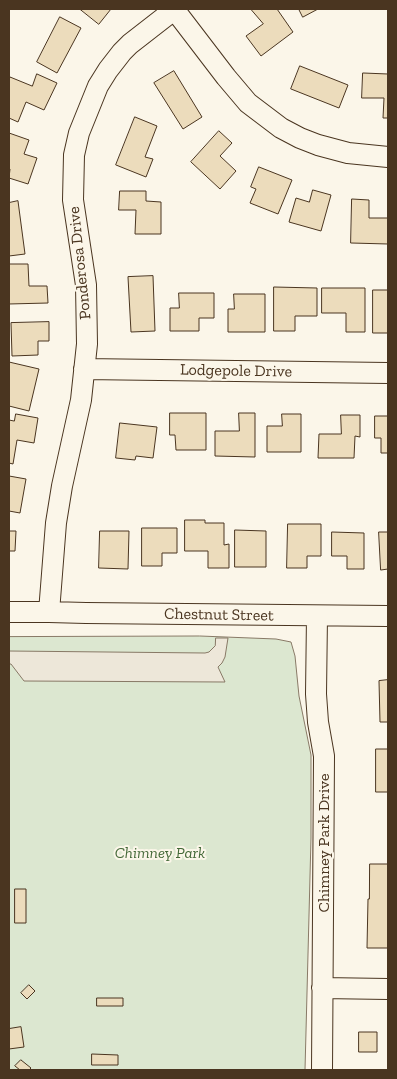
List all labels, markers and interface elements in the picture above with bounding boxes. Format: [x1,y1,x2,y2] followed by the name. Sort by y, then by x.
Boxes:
[65,206,95,320] street label: Ponderosa Drive
[180,360,292,382] street label: Lodgepole Drive
[164,604,274,626] street label: Chestnut Street
[314,774,334,912] street label: Chimney Park Drive
[115,843,205,863] park label: Chimney Park

